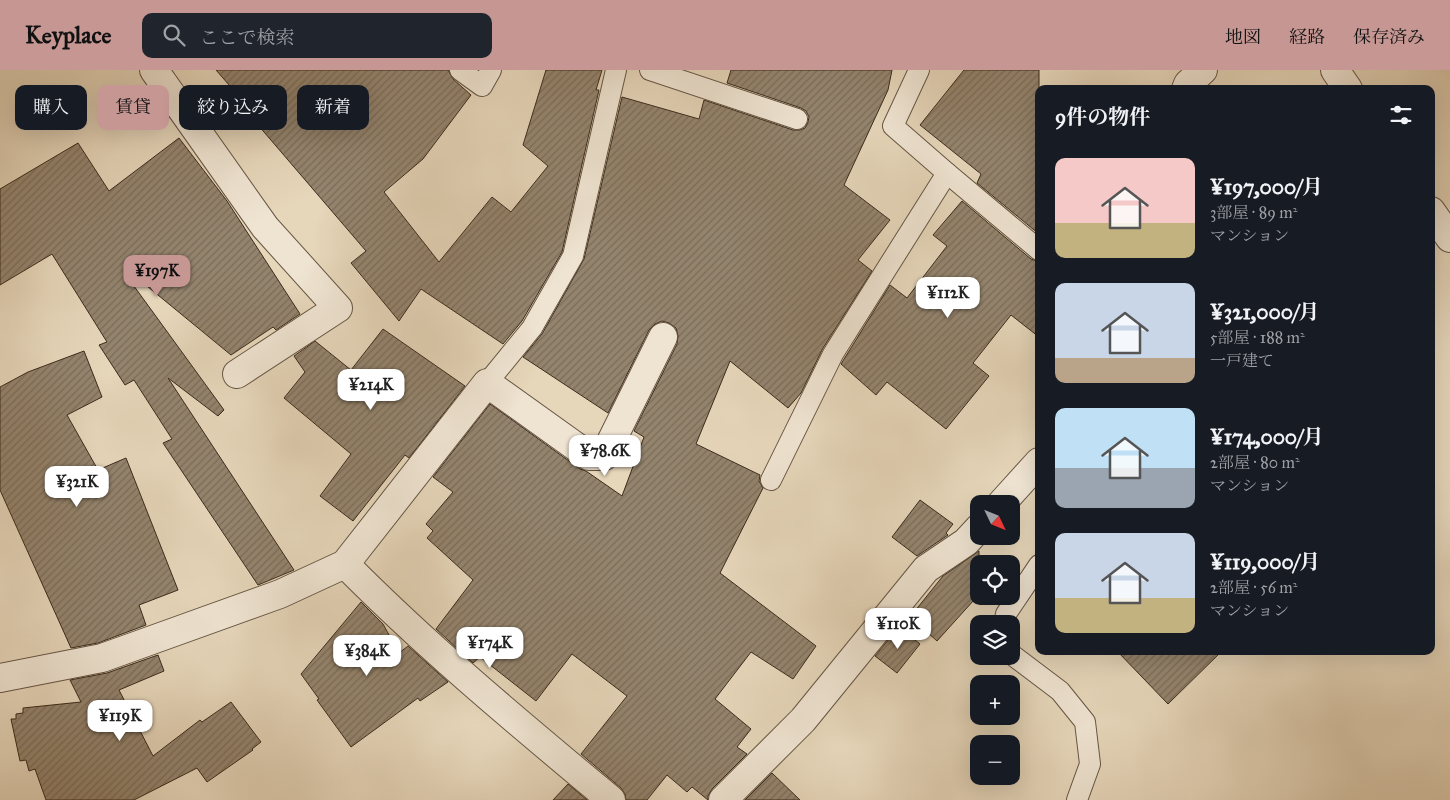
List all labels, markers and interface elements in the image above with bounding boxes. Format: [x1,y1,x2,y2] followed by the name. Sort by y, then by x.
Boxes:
[142,13,492,58] search box
[25,20,112,50] text: Keyplace
[160,21,188,49] icon: search
[200,26,295,49] text: ここで検索
[1225,26,1261,48] text: 地図
[1289,26,1325,48] text: 経路
[1353,26,1425,48] text: 保存済み
[15,85,87,130] chip: 購入
[97,85,169,130] chip: 賃貸
[179,85,287,130] chip: 絞り込み
[297,85,369,130] chip: 新着
[1387,101,1415,129] icon: filters
[1055,104,1150,130] text: 9件の物件
[1210,174,1323,200] text: ¥197,000/月
[1095,178,1155,238] icon: home
[1210,203,1297,222] text: 3部屋 · 89 m²
[1210,226,1289,245] text: マンション
[122,254,192,297] pin: ¥197K
[134,261,180,280] text: ¥197K
[913,276,983,319] pin: ¥112K
[927,283,969,302] text: ¥112K
[1210,299,1320,325] text: ¥321,000/月
[1095,303,1155,363] icon: home
[1210,328,1305,347] text: 5部屋 · 188 m²
[1210,351,1274,370] text: 一戸建て
[336,368,406,411] pin: ¥214K
[349,375,393,394] text: ¥214K
[1210,424,1324,450] text: ¥174,000/月
[1095,428,1155,488] icon: home
[564,434,646,477] pin: ¥78.6K
[580,441,630,460] text: ¥78.6K
[1210,453,1300,472] text: 2部屋 · 80 m²
[42,466,112,508] pin: ¥321K
[56,472,98,491] text: ¥321K
[1210,476,1289,495] text: マンション
[970,495,1020,545] north arrow
[970,495,1020,785] map controls
[1210,549,1320,575] text: ¥119,000/月
[1095,553,1155,613] icon: home
[970,555,1020,605] button: locate
[1210,578,1297,597] text: 2部屋 · 56 m²
[1210,601,1289,620] text: マンション
[863,608,933,650] pin: ¥110K
[876,614,920,633] text: ¥110K
[970,615,1020,665] button: layers
[455,626,525,669] pin: ¥174K
[467,633,513,652] text: ¥174K
[332,634,402,677] pin: ¥384K
[344,641,390,660] text: ¥384K
[970,675,1020,725] button: +
[85,700,155,742] pin: ¥119K
[99,706,141,725] text: ¥119K
[970,735,1020,785] button: −

